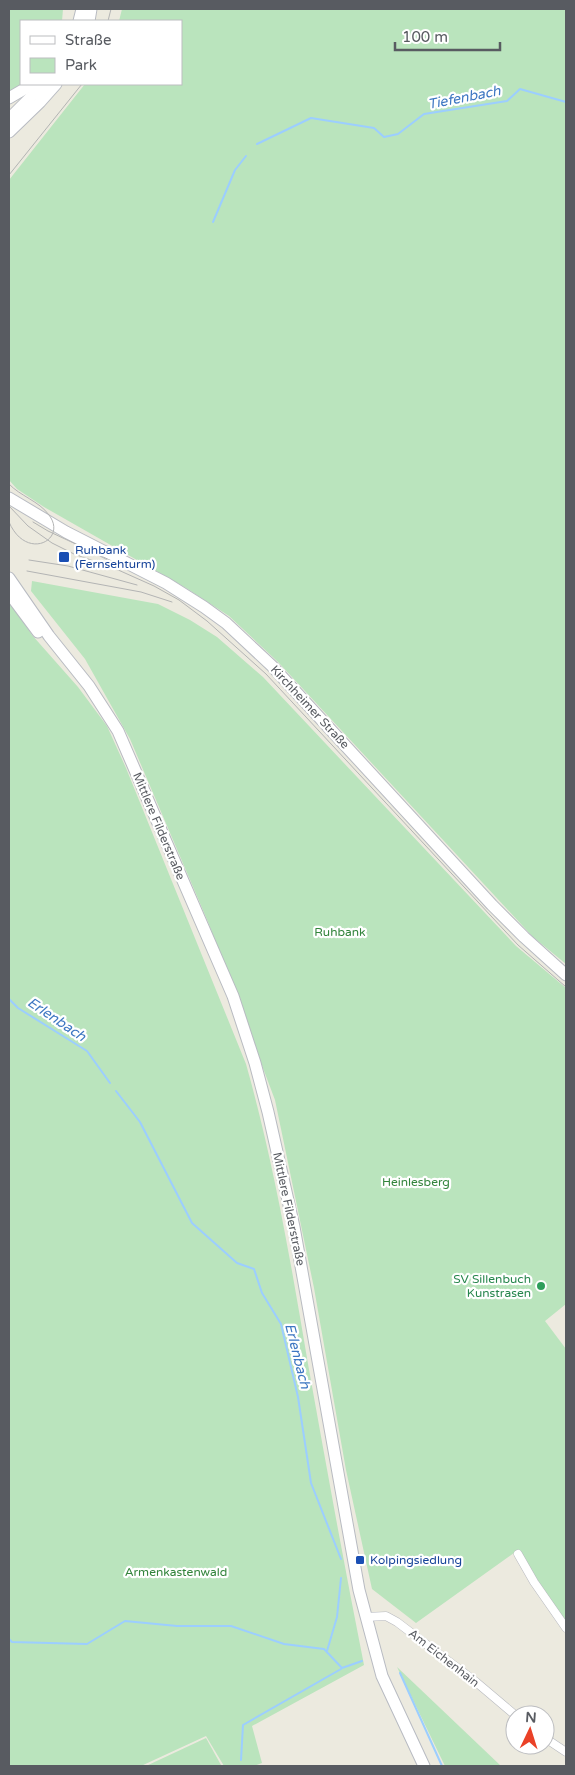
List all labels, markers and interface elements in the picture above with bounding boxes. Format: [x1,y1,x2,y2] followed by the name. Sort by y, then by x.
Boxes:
[20,20,182,85] legend
[395,20,500,52] scale bar
[402,28,448,46] text: 100 m
[65,31,111,49] text: Straße
[65,56,97,74] text: Park
[426,82,502,113] water label: Tiefenbach
[75,543,155,571] place label: Ruhbank (Fernsehturm)
[57,550,71,564] marker: Ruhbank (Fernsehturm)
[268,662,352,752] street label: Kirchheimer Straße
[130,770,188,882] street label: Mittlere Filderstraße
[314,925,366,939] park label: Ruhbank
[24,994,90,1045] water label: Erlenbach
[270,1151,308,1267] street label: Mittlere Filderstraße
[382,1175,450,1189] park label: Heinlesberg
[453,1272,531,1300] place label: SV Sillenbuch Kunstrasen
[535,1280,547,1292] marker: SV Sillenbuch Kunstrasen
[281,1322,314,1391] water label: Erlenbach
[370,1553,462,1567] place label: Kolpingsiedlung
[354,1554,366,1566] marker: Kolpingsiedlung
[125,1565,227,1579] park label: Armenkastenwald
[406,1626,482,1690] street label: Am Eichenhain
[505,1705,555,1755] north arrow
[525,1709,537,1726] text: N

